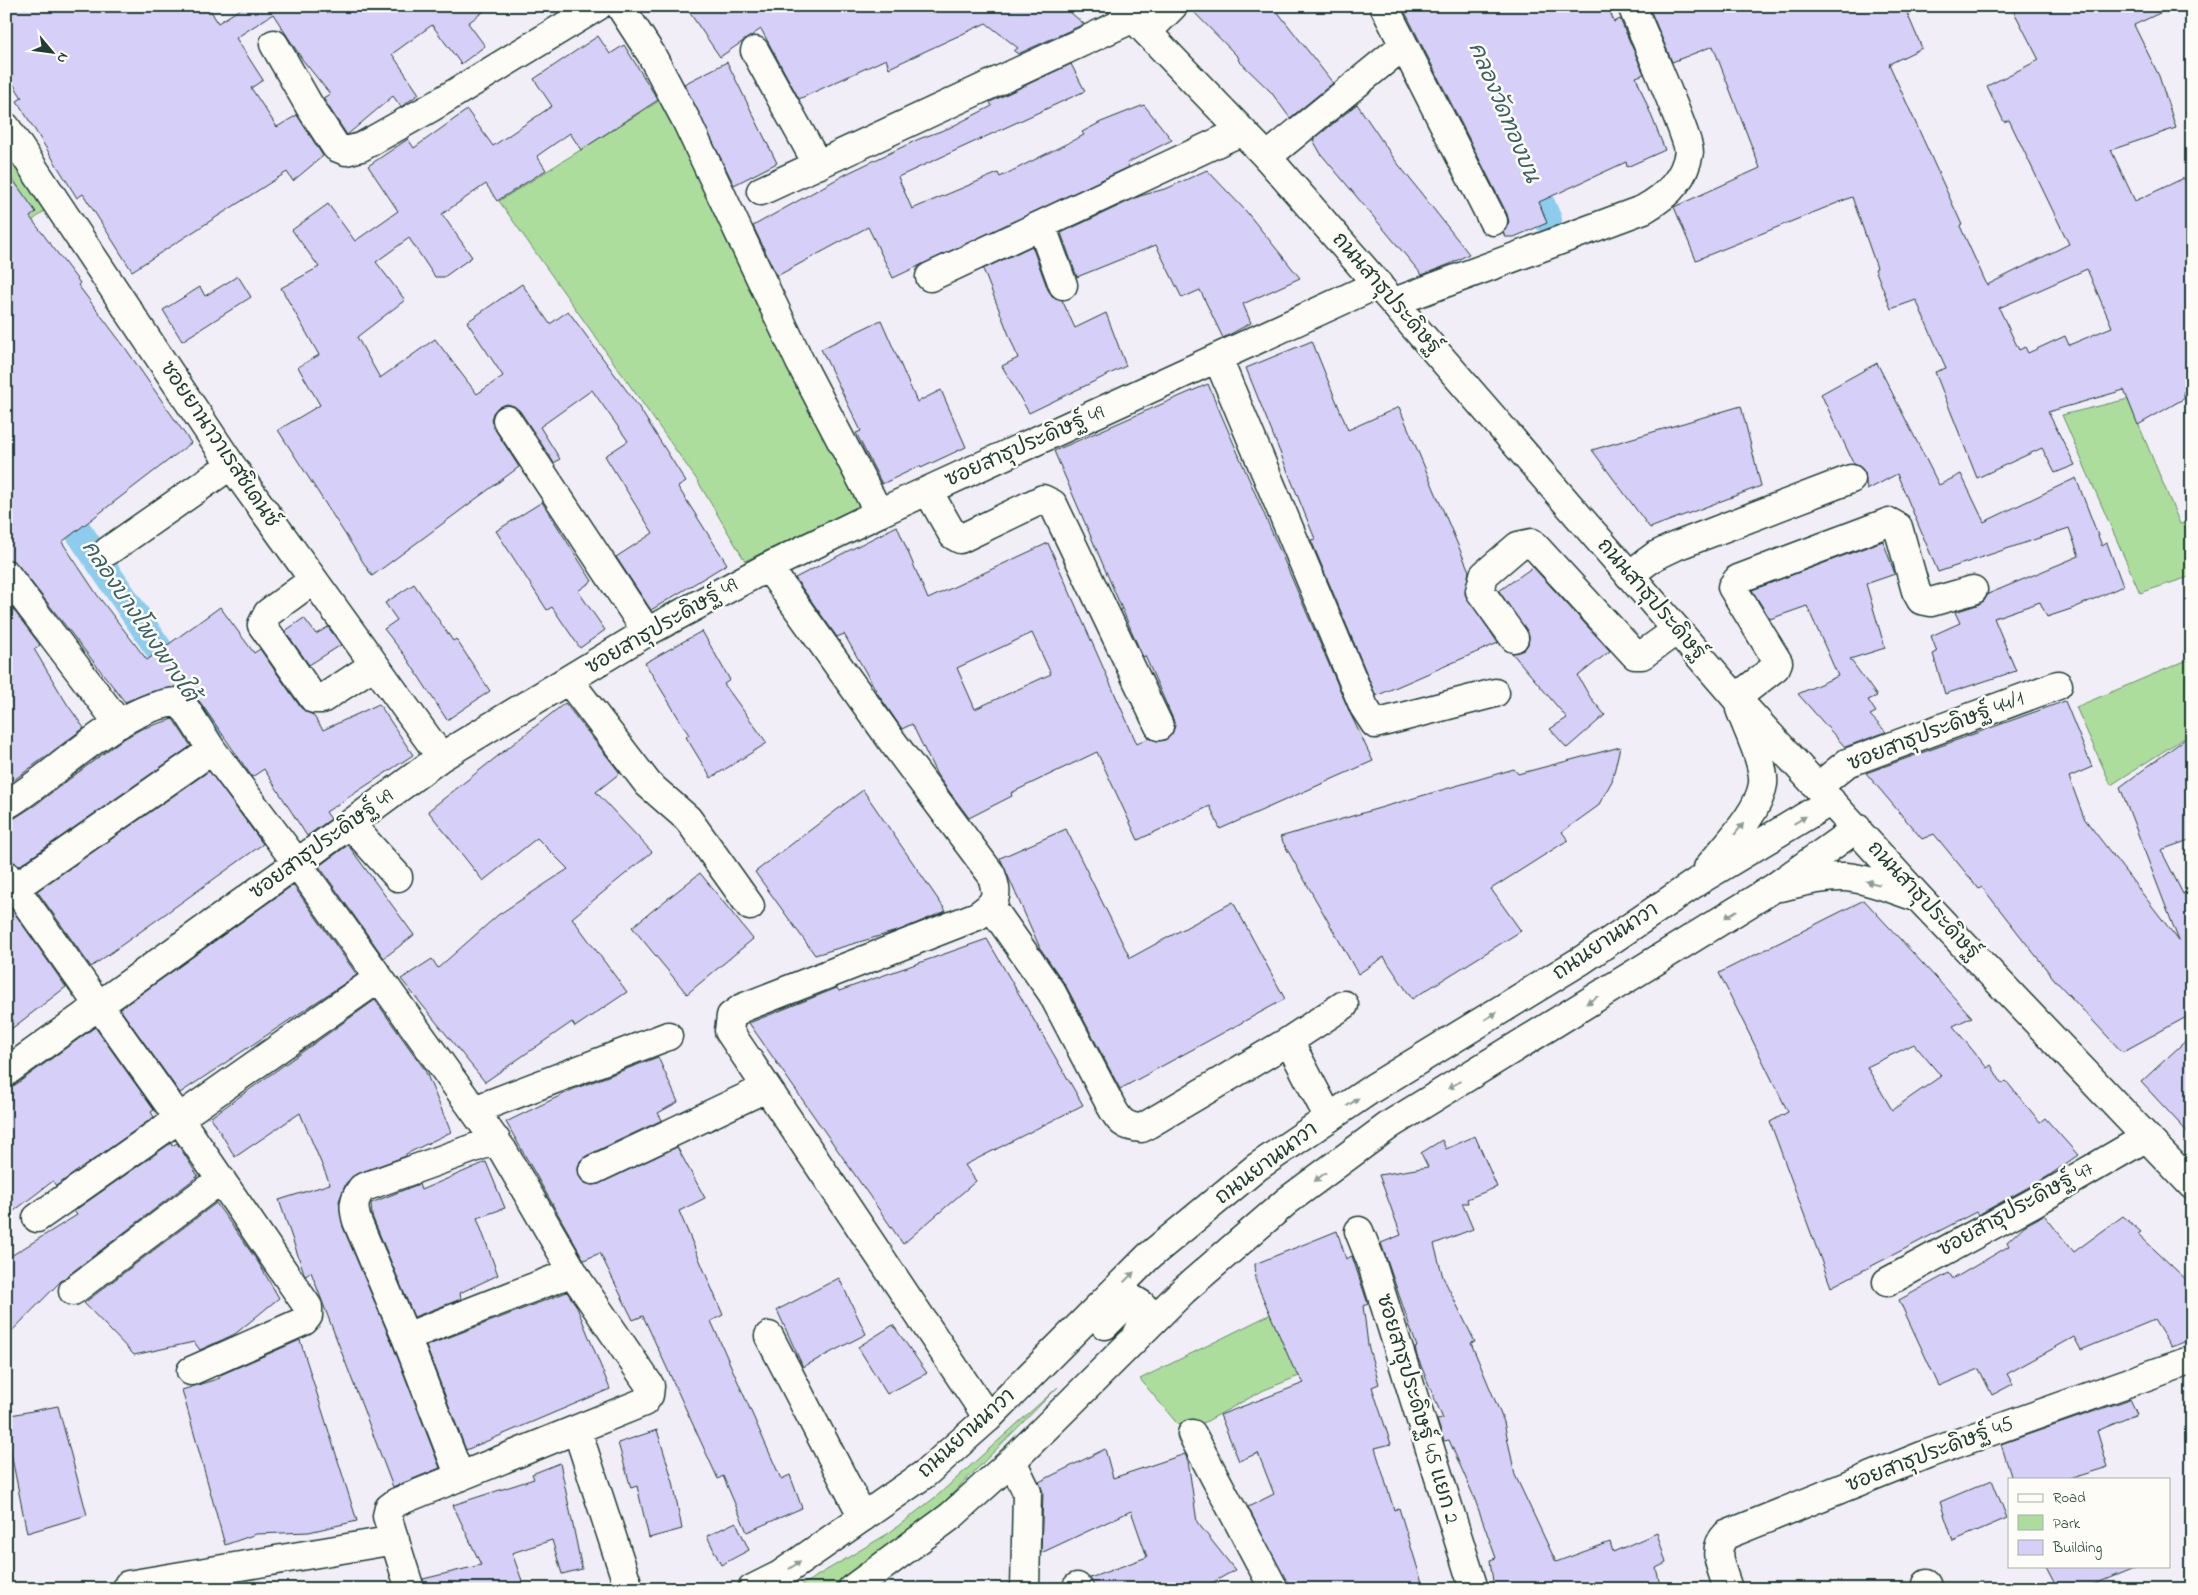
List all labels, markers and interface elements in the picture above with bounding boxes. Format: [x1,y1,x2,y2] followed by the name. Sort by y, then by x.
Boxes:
[28,28,78,78] north arrow
[1459,38,1547,189] water label: คลองวัดทองบน
[51,48,74,67] text: N
[1324,226,1448,362] street label: ถนนสาธุประดิษฐ์
[152,355,286,535] street label: ซอยยานาวาเรสซิเดนซ์
[940,398,1110,496] street label: ซอยสาธุประดิษฐ์ 49
[1589,532,1713,668] street label: ถนนสาธุประดิษฐ์
[73,534,208,713] water label: คลองบางโพงพางใต้
[580,571,744,683] street label: ซอยสาธุประดิษฐ์ 49
[1843,684,2029,780] street label: ซอยสาธุประดิษฐ์ 44/1
[244,782,401,908] street label: ซอยสาธุประดิษฐ์ 49
[1793,815,1806,824] one-way arrow
[1734,822,1744,836] one-way arrow
[1860,835,1986,967] street label: ถนนสาธุประดิษฐ์
[1865,879,1880,887] one-way arrow
[1547,895,1665,989] street label: ถนนยานนาวา
[1724,910,1737,919] one-way arrow
[1586,995,1599,1004] one-way arrow
[1484,1011,1497,1020] one-way arrow
[1448,1081,1461,1090] one-way arrow
[1346,1097,1360,1107] one-way arrow
[1209,1115,1325,1213] street label: ถนนยานนาวา
[1933,1155,2100,1265] street label: ซอยสาธุประดิษฐ์ 47
[1314,1171,1327,1182] one-way arrow
[1123,1271,1135,1283] one-way arrow
[1368,1290,1466,1528] street label: ซอยสาธุประดิษฐ์ 45 แยก 2
[912,1382,1022,1486] street label: ถนนยานนาวา
[1842,1409,2018,1501] street label: ซอยสาธุประดิษฐ์ 45
[2008,1478,2170,1568] legend
[2053,1487,2086,1509] text: Road
[2053,1513,2081,1535] text: Park
[2052,1537,2102,1560] text: Building
[788,1560,802,1570] one-way arrow

